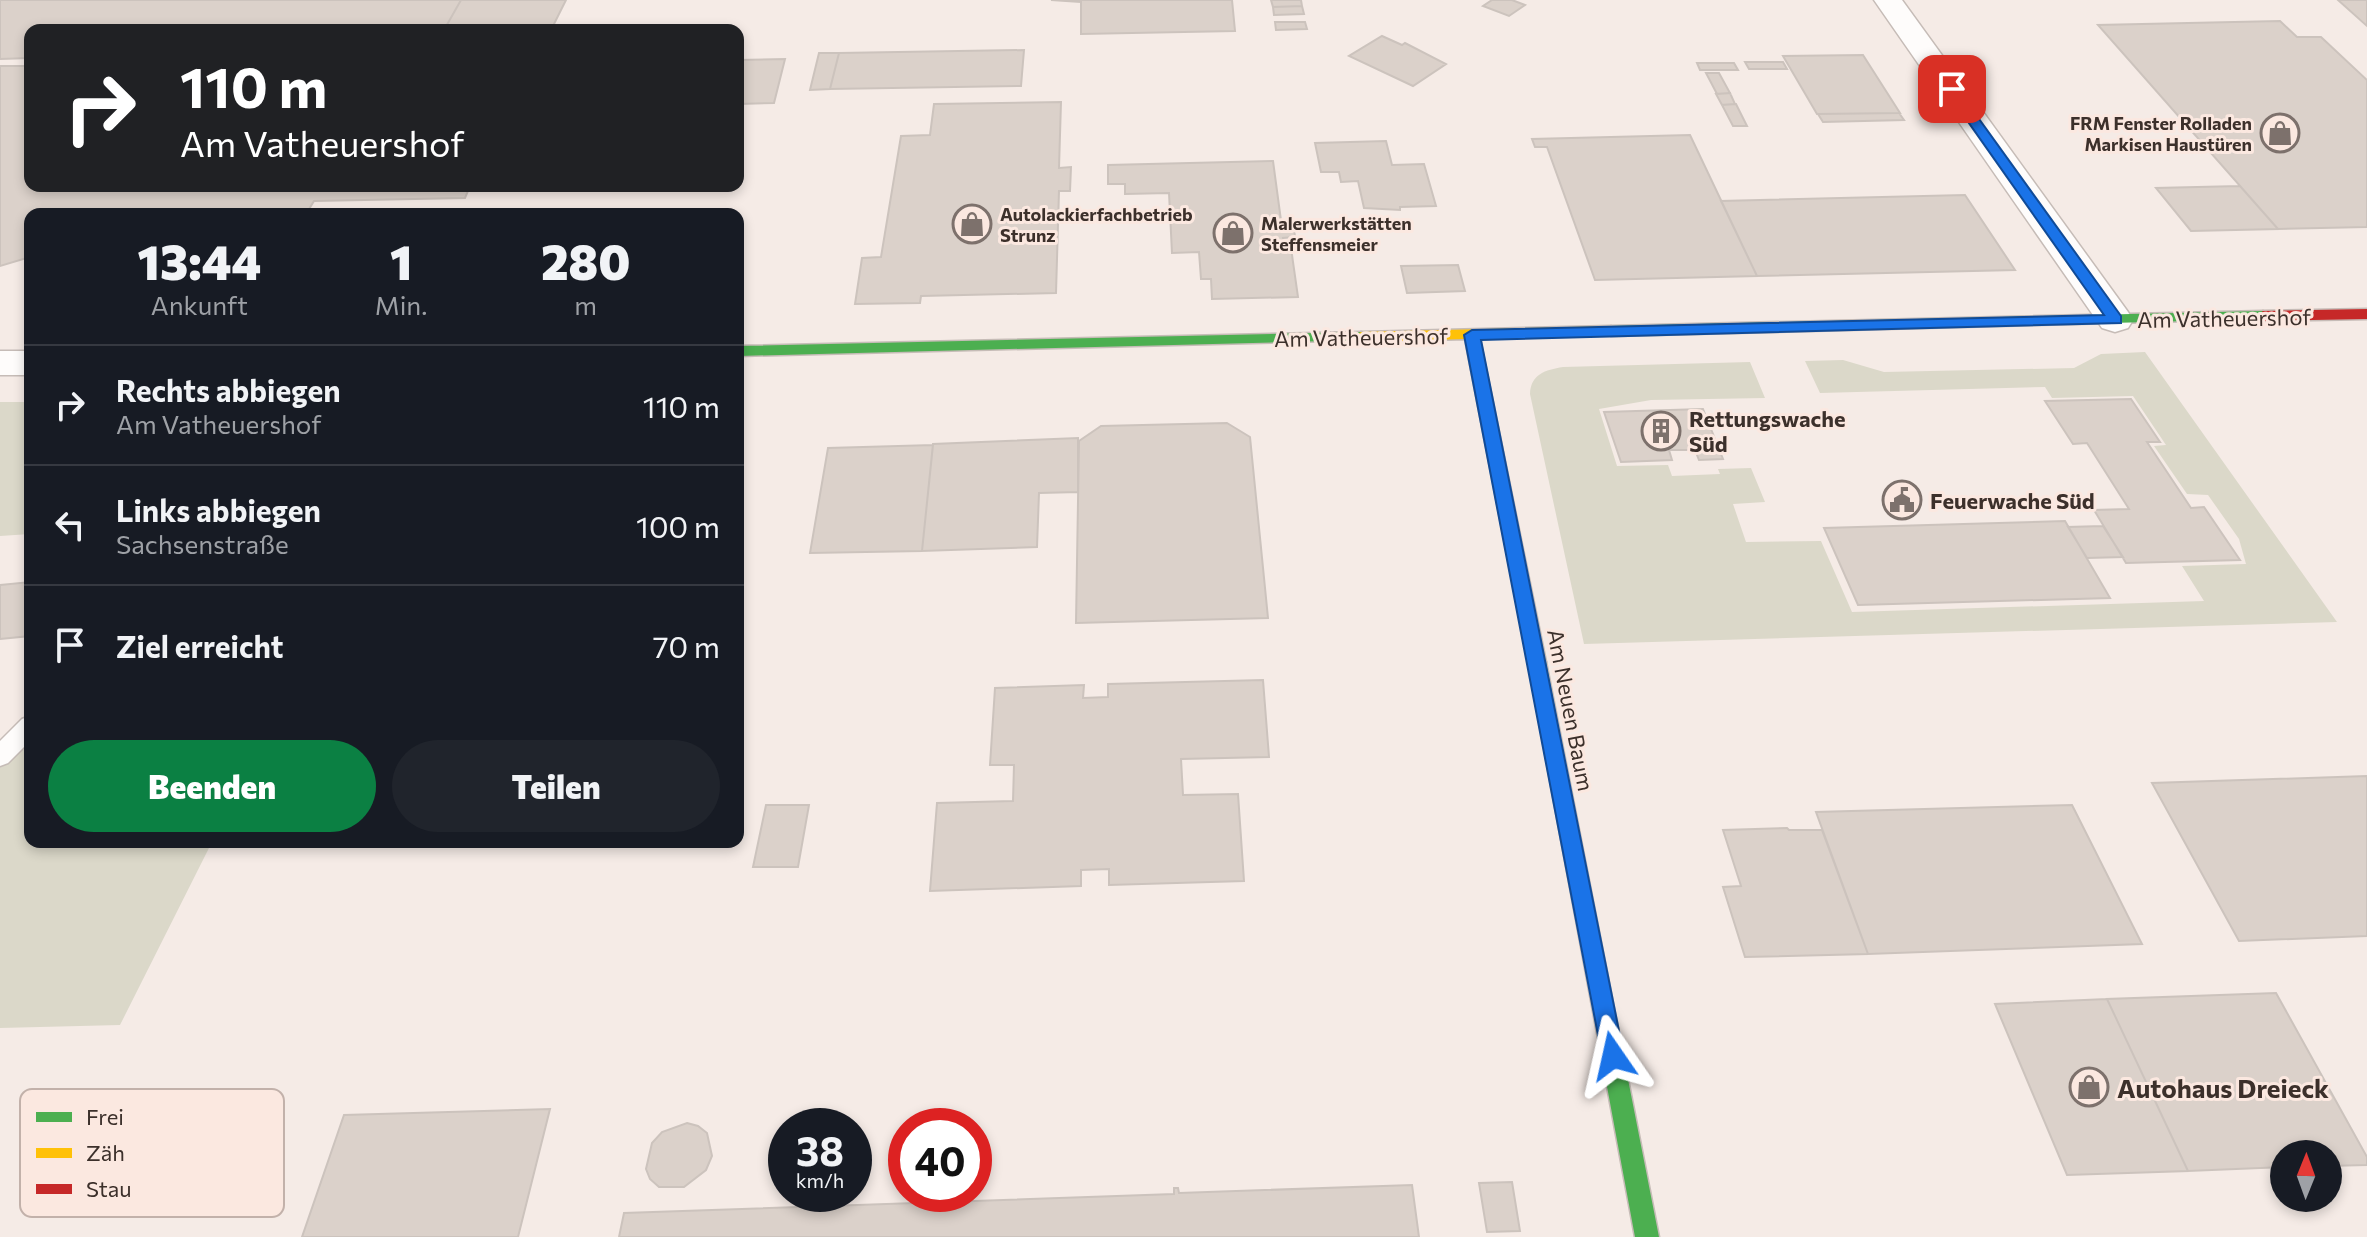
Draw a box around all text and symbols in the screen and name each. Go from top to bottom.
text: 110 m [180,51,327,120]
pin [1918,55,1986,123]
icon: right [48,56,152,160]
icon: arrive [1930,67,1974,111]
place label: FRM Fenster Rolladen Markisen Haustüren [2070,112,2252,155]
shop icon: FRM Fenster Rolladen Markisen Haustüren [2259,112,2301,154]
text: Am Vatheuershof [180,120,465,164]
shop icon: Autolackierfachbetrieb Strunz [951,203,993,245]
place label: Autolackierfachbetrieb Strunz [1000,203,1193,246]
shop icon: Malerwerkstätten Steffensmeier [1212,212,1254,254]
place label: Malerwerkstätten Steffensmeier [1261,212,1412,255]
text: 13:44 [138,231,261,290]
text: 1 [390,231,412,290]
text: 280 [541,231,630,290]
text: Ankunft [151,289,248,320]
text: Min. [375,289,427,320]
text: m [574,289,597,320]
street label: Am Vatheuershof [2137,303,2311,333]
street label: Am Vatheuershof [1274,322,1448,352]
text: Rechts abbiegen [116,371,341,408]
icon: right [48,383,92,427]
text: 110 m [643,387,720,424]
place label: Rettungswache Süd [1689,405,1846,457]
text: Am Vatheuershof [116,408,321,439]
building icon: Rettungswache Süd [1640,410,1682,452]
public building icon: Feuerwache Süd [1881,479,1923,521]
place label: Feuerwache Süd [1930,487,2095,514]
text: Links abbiegen [116,491,321,528]
icon: left [48,503,92,547]
text: 100 m [636,507,720,544]
text: Sachsenstraße [116,528,289,559]
icon: arrive [48,623,92,667]
text: Ziel erreicht [116,627,284,664]
text: 70 m [653,627,720,664]
street label: Am Neuen Baum [1542,627,1600,793]
button: Beenden [48,740,376,832]
button: Teilen [392,740,720,832]
position arrow [1571,1014,1655,1098]
shop icon: Autohaus Dreieck [2068,1066,2110,1108]
place label: Autohaus Dreieck [2117,1072,2329,1103]
legend [20,1089,284,1217]
text: Frei [86,1103,124,1130]
speed limit sign: 40 [888,1108,992,1212]
text: 38 [796,1125,844,1174]
text: Zäh [86,1139,125,1166]
north arrow [2270,1140,2342,1212]
map controls [2270,1140,2342,1212]
text: km/h [796,1168,844,1192]
text: Stau [86,1175,132,1202]

